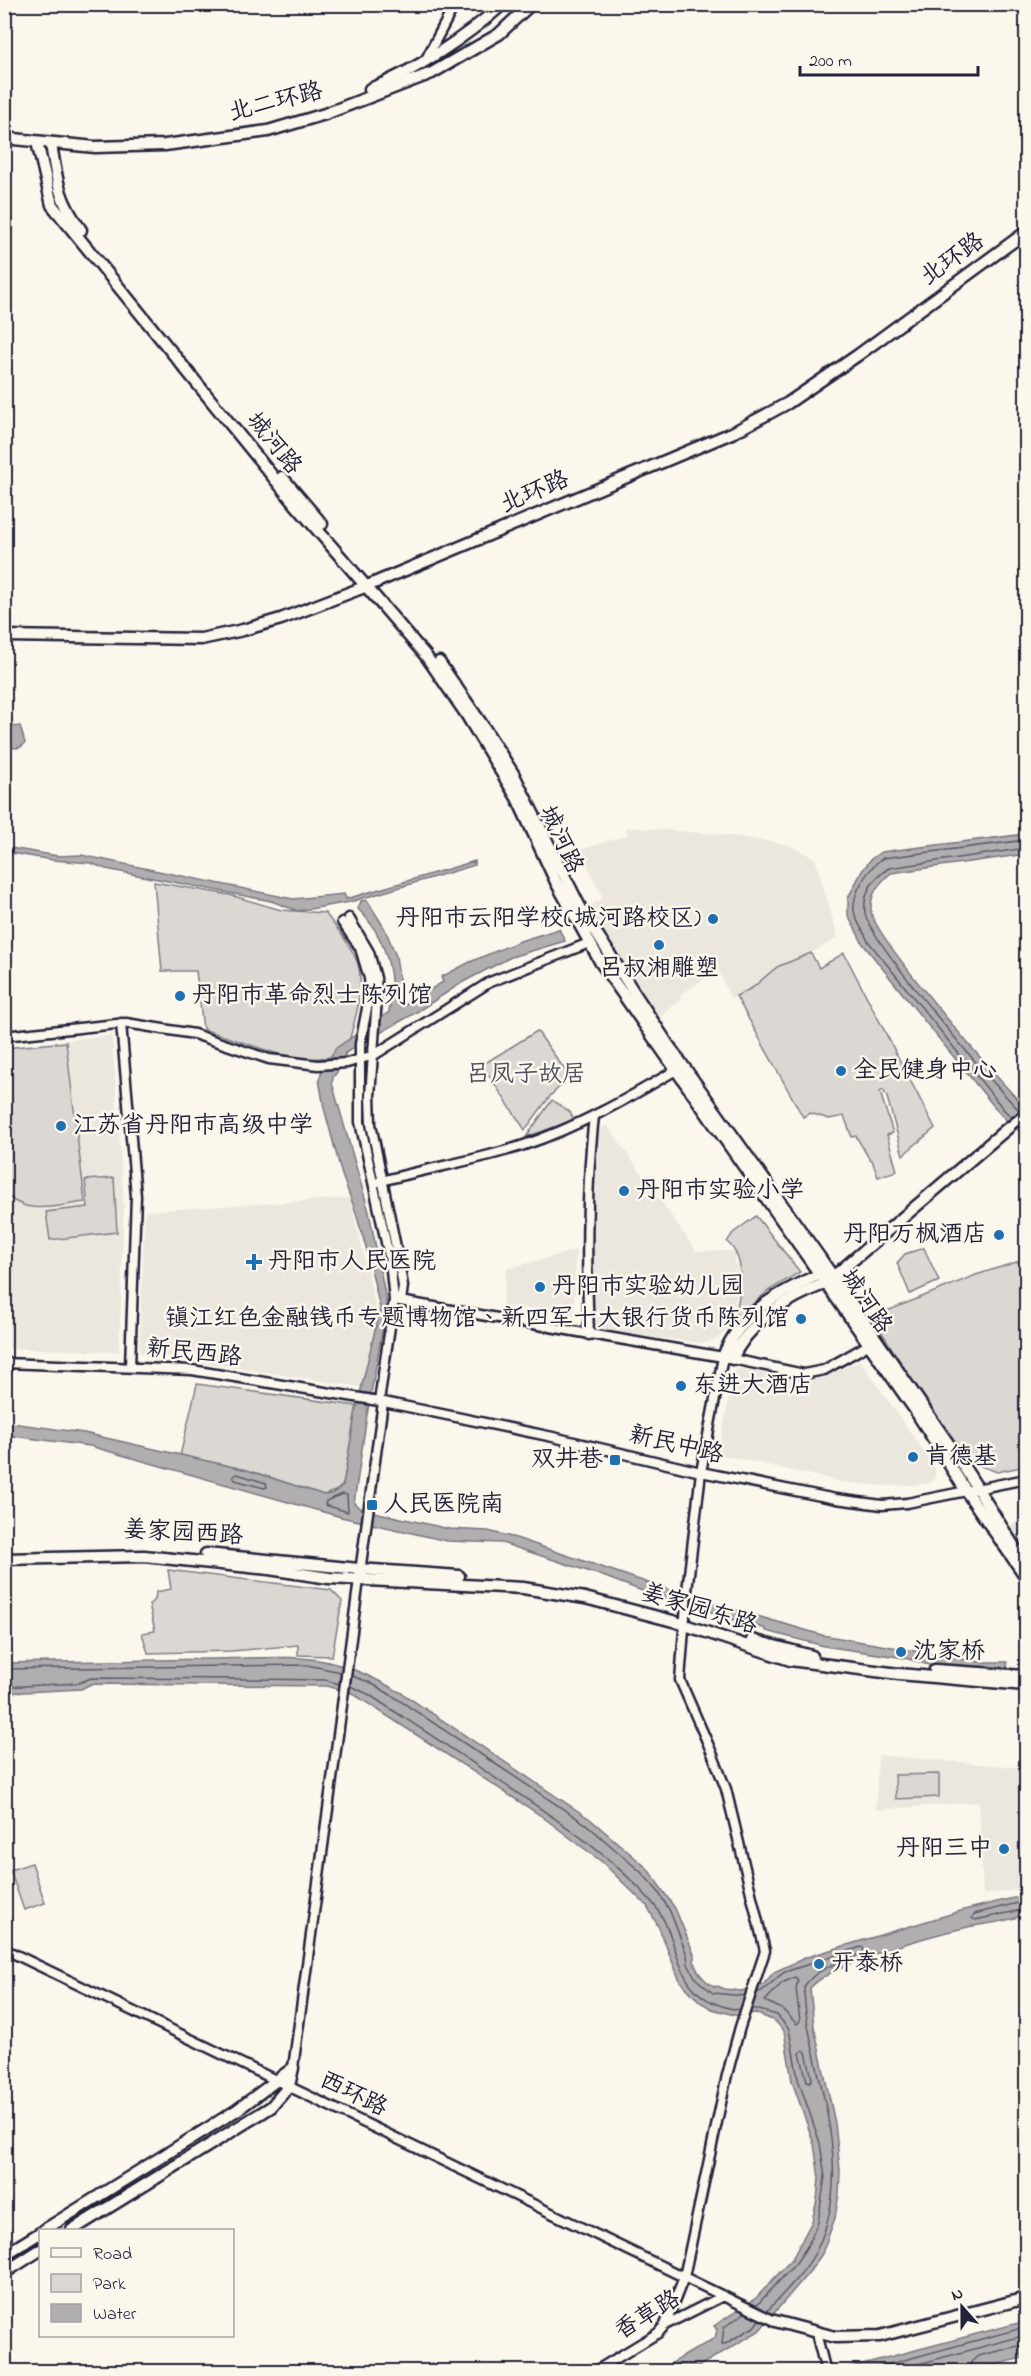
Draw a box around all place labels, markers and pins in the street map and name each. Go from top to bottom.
place label: 丹阳市云阳学校(城河路校区) [396,902,701,937]
marker: 丹阳市云阳学校(城河路校区) [706,912,720,926]
marker: 吕叔湘雕塑 [652,938,666,952]
place label: 吕叔湘雕塑 [599,952,719,987]
place label: 丹阳市革命烈士陈列馆 [192,979,432,1014]
marker: 丹阳市革命烈士陈列馆 [173,989,187,1003]
place label: 全民健身中心 [853,1054,997,1089]
marker: 全民健身中心 [834,1064,848,1078]
place label: 江苏省丹阳市高级中学 [73,1109,313,1144]
marker: 江苏省丹阳市高级中学 [54,1119,68,1133]
place label: 丹阳市实验小学 [636,1174,804,1209]
marker: 丹阳市实验小学 [617,1184,631,1198]
place label: 丹阳万枫酒店 [843,1218,987,1253]
marker: 丹阳万枫酒店 [992,1228,1006,1242]
place label: 丹阳市人民医院 [268,1245,436,1280]
marker: 丹阳市人民医院 [245,1253,263,1271]
place label: 丹阳市实验幼儿园 [552,1270,744,1305]
marker: 丹阳市实验幼儿园 [533,1280,547,1294]
place label: 镇江红色金融钱币专题博物馆、新四军十大银行货币陈列馆 [165,1302,789,1337]
marker: 镇江红色金融钱币专题博物馆、新四军十大银行货币陈列馆 [794,1312,808,1326]
place label: 东进大酒店 [693,1369,813,1404]
marker: 东进大酒店 [674,1379,688,1393]
place label: 肯德基 [925,1440,997,1475]
place label: 双井巷 [531,1443,603,1478]
marker: 肯德基 [906,1450,920,1464]
marker: 双井巷 [608,1453,622,1467]
place label: 人民医院南 [384,1488,504,1523]
marker: 人民医院南 [365,1498,379,1512]
place label: 沈家桥 [913,1635,985,1670]
marker: 沈家桥 [894,1645,908,1659]
place label: 丹阳三中 [896,1832,992,1867]
marker: 丹阳三中 [997,1842,1011,1856]
place label: 开泰桥 [831,1947,903,1982]
marker: 开泰桥 [812,1957,826,1971]

